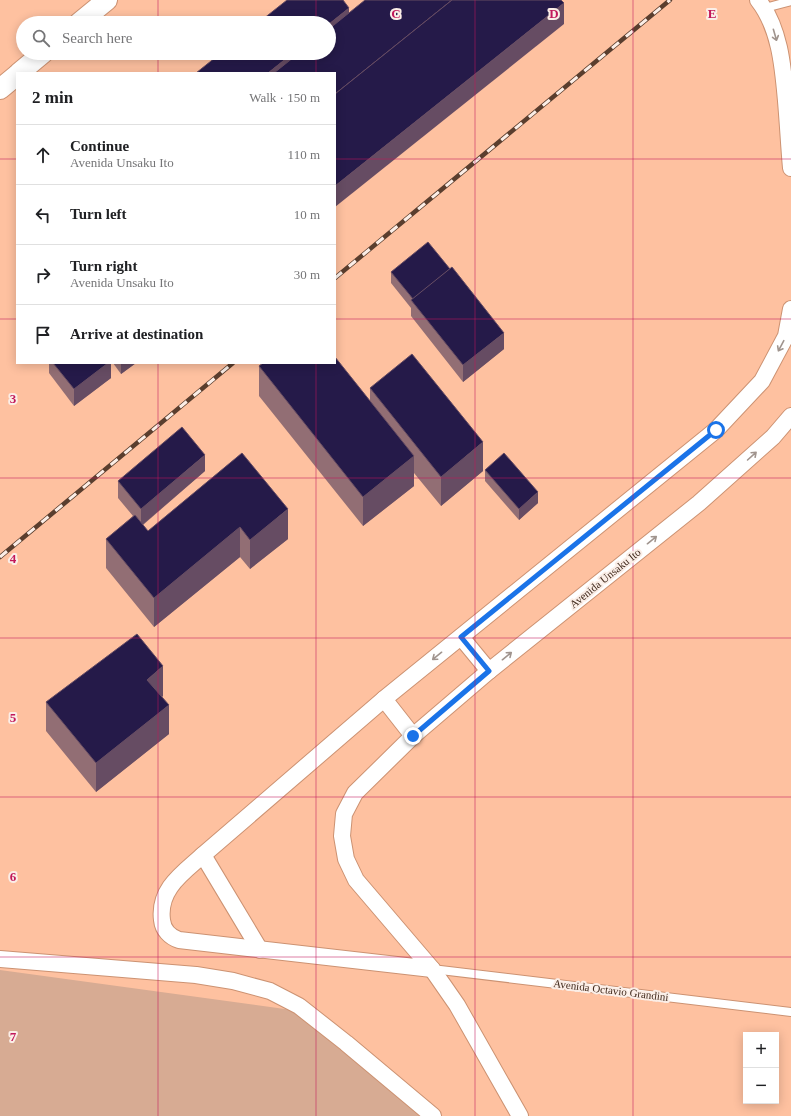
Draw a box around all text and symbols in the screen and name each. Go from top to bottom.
text: C [391,6,401,21]
text: D [549,6,559,21]
text: E [708,6,716,21]
search box [16,16,336,60]
icon: search [30,27,52,49]
one-way arrow [772,28,779,41]
text: Search here [62,30,132,46]
text: 2 min [32,88,73,107]
text: Walk · 150 m [249,90,320,105]
text: Continue [70,138,129,154]
icon: ahead [32,144,54,166]
text: 110 m [288,147,320,162]
text: Avenida Unsaku Ito [70,155,174,170]
icon: left [32,204,54,226]
text: Turn left [70,206,127,222]
text: 10 m [294,207,320,222]
text: Turn right [70,258,137,274]
icon: right [32,264,54,286]
text: 30 m [294,267,320,282]
text: Avenida Unsaku Ito [70,275,174,290]
icon: arrive [32,324,54,346]
text: Arrive at destination [70,326,203,342]
one-way arrow [777,340,784,352]
text: 3 [10,391,17,406]
route start [707,421,725,439]
one-way arrow [747,452,757,461]
one-way arrow [647,536,658,544]
street label: Avenida Unsaku Ito [567,545,643,610]
text: 4 [10,551,17,566]
one-way arrow [432,652,442,661]
one-way arrow [502,652,513,660]
text: 5 [10,710,17,725]
route end [404,727,422,745]
text: 6 [10,869,17,884]
street label: Avenida Octavio Grandini [553,977,669,1003]
text: 7 [10,1029,17,1044]
map controls [743,1032,779,1104]
button: + [743,1032,779,1068]
button: − [743,1068,779,1104]

